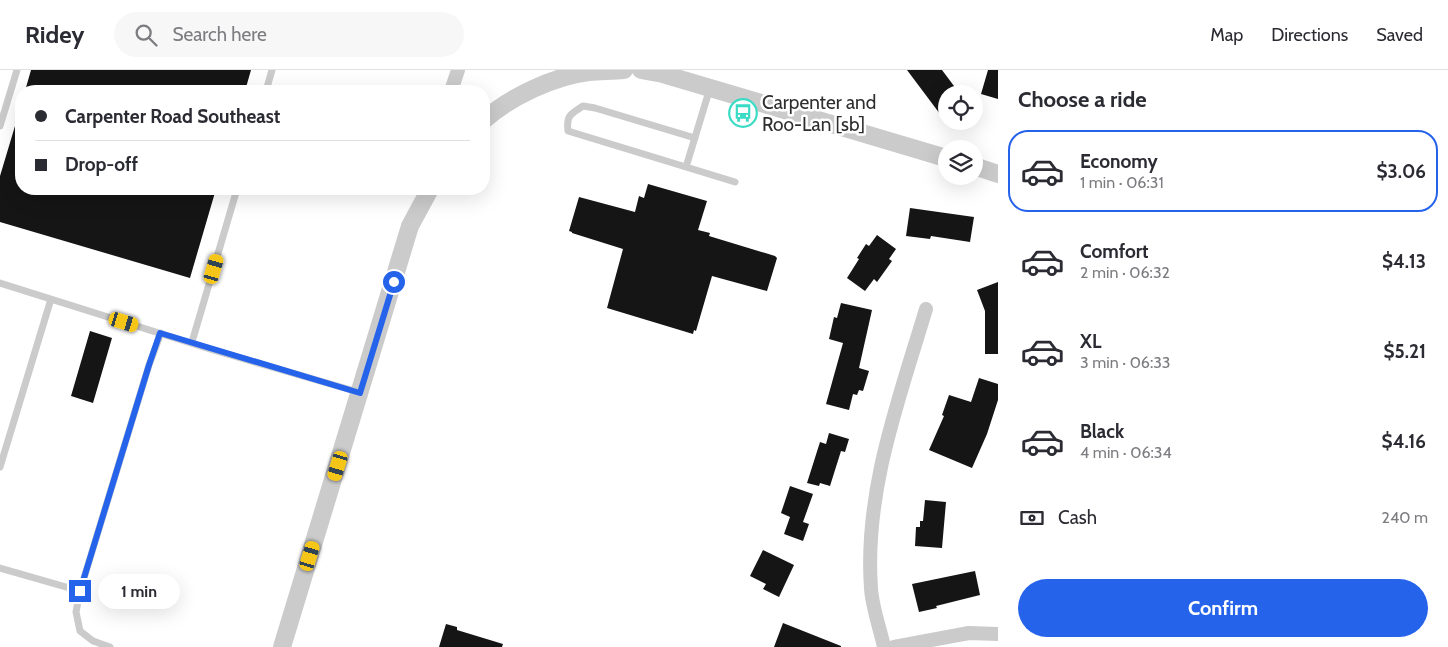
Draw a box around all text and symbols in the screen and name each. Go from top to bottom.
search box [114,12,464,57]
text: Ridey [25,20,84,49]
icon: search [132,21,160,49]
text: Search here [172,23,267,46]
text: Map [1210,24,1243,46]
text: Directions [1271,24,1348,46]
text: Saved [1376,24,1423,46]
map controls [938,85,983,185]
button: locate [938,85,983,130]
text: Choose a ride [1018,86,1147,113]
place label: Carpenter and Roo-Lan [sb] [762,91,876,136]
bus stop icon: Carpenter and Roo-Lan [sb] [728,98,758,128]
text: Carpenter Road Southeast [65,105,280,128]
button: layers [938,140,983,185]
icon: car [1020,149,1065,194]
text: Economy [1080,150,1158,173]
text: Drop-off [65,153,138,176]
text: $3.06 [1377,160,1426,183]
text: 1 min · 06:31 [1080,173,1164,192]
icon: car [1020,239,1065,284]
text: Comfort [1080,240,1149,263]
text: $4.13 [1382,250,1426,273]
car [202,253,225,285]
text: 2 min · 06:32 [1080,263,1170,282]
route start [383,271,405,293]
car [107,310,140,334]
icon: car [1020,329,1065,374]
text: XL [1080,330,1101,353]
text: $5.21 [1383,340,1426,363]
text: 3 min · 06:33 [1080,353,1171,372]
icon: car [1020,419,1065,464]
text: Black [1080,420,1124,443]
text: $4.16 [1382,430,1426,453]
text: 4 min · 06:34 [1080,443,1172,462]
car [326,449,349,483]
icon: cash [1018,504,1046,532]
text: Cash [1058,506,1097,529]
text: 240 m [1382,508,1428,527]
car [298,539,321,573]
callout: 1 min [98,574,180,608]
button: Confirm [1018,579,1428,637]
route end [69,580,91,602]
text: 1 min [121,582,157,601]

